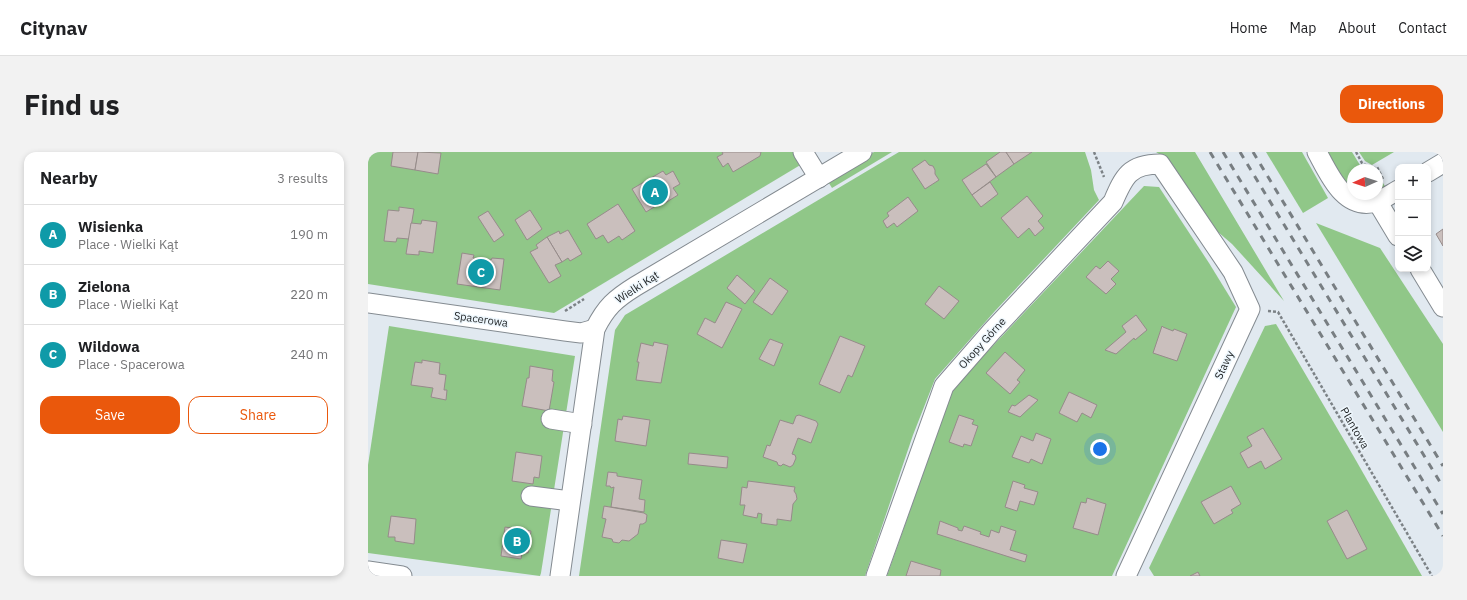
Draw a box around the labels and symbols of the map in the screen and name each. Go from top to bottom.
north arrow [1347,164,1383,200]
pin: A [642,177,668,207]
pin: C [468,257,494,287]
street label: Wielki Kąt [613,268,662,306]
street label: Spacerowa [453,308,509,330]
street label: Okopy Górne [955,314,1009,372]
street label: Stawy [1211,348,1237,382]
street label: Plantowa [1337,405,1373,451]
your location [1090,439,1110,459]
pin: B [504,526,530,556]

